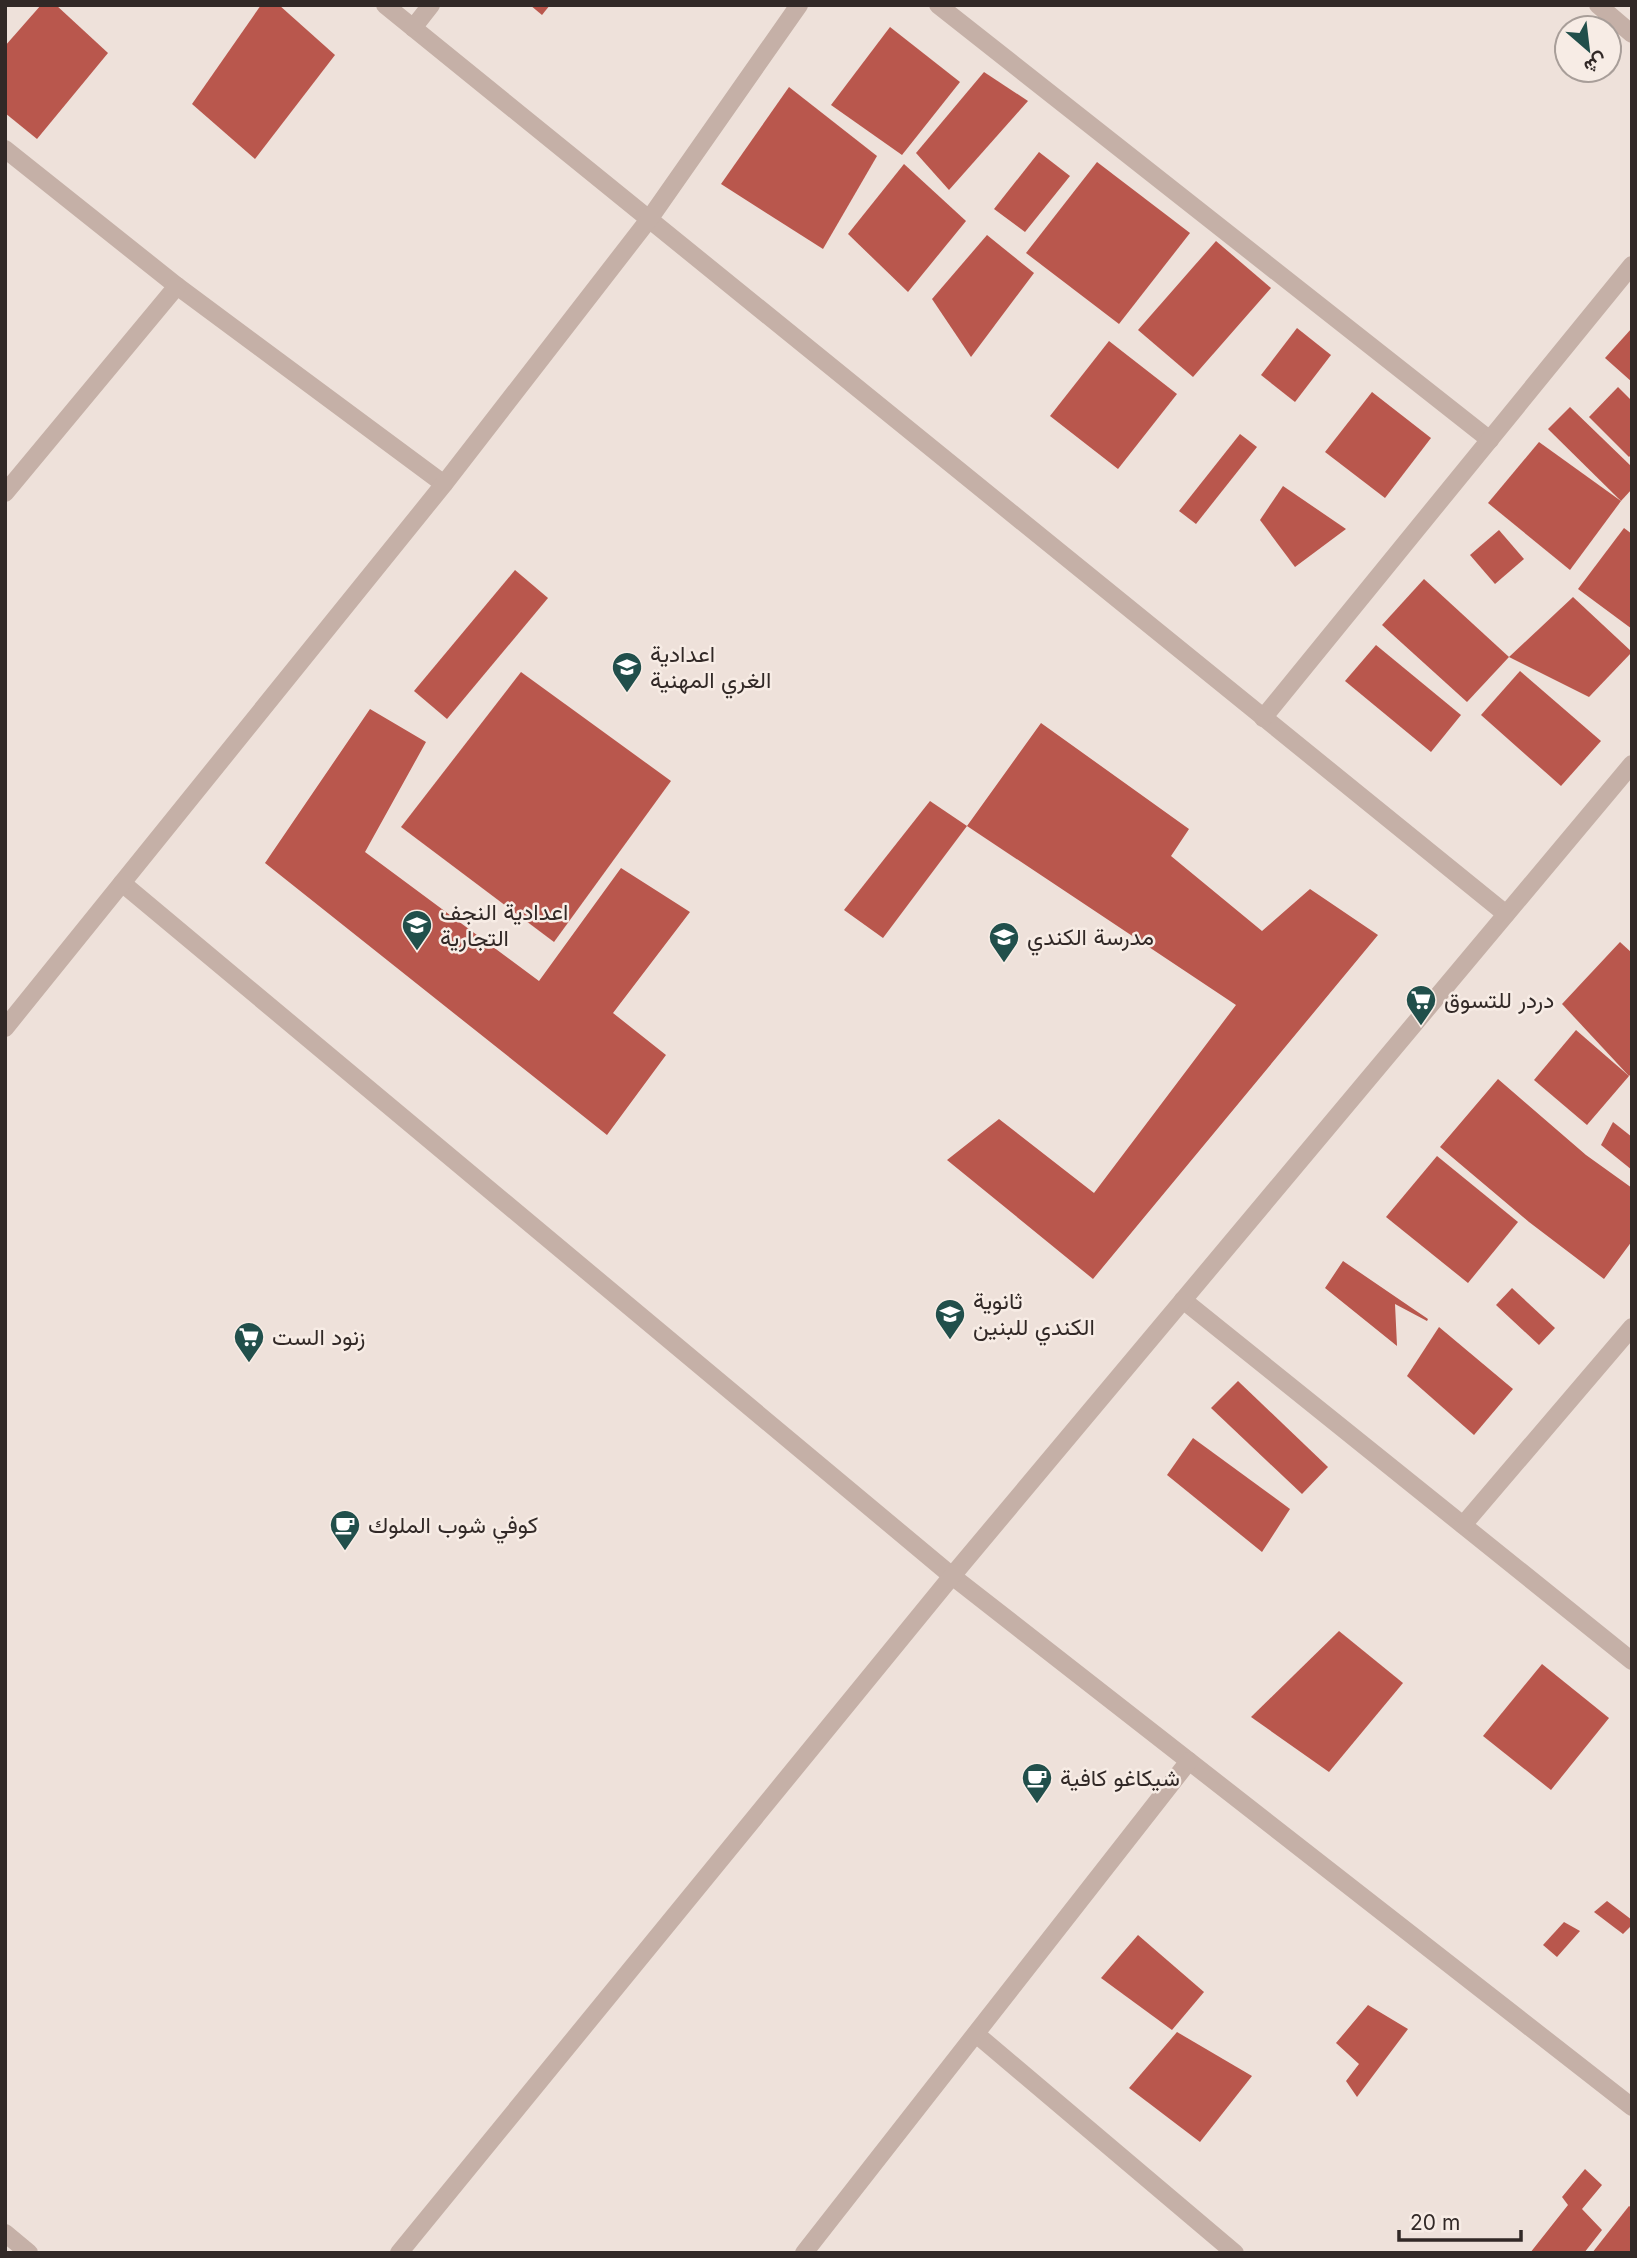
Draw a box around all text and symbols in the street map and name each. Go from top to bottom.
north arrow [1553,14,1623,84]
text: ش [1580,48,1611,79]
place label: اعدادية الغري المهنية [650,640,771,699]
school or university icon: اعدادية الغري المهنية [610,650,644,694]
place label: اعدادية النجف التجارية [440,898,568,953]
school or university icon: اعدادية النجف التجارية [400,908,434,952]
school or university icon: مدرسة الكندي [987,920,1021,964]
place label: مدرسة الكندي [1027,923,1154,956]
supermarket icon: دردر للتسوق [1404,983,1438,1027]
place label: دردر للتسوق [1444,986,1554,1015]
place label: ثانوية الكندي للبنين [973,1287,1095,1346]
school or university icon: ثانوية الكندي للبنين [933,1297,967,1341]
supermarket icon: زنود الست [232,1320,266,1364]
place label: زنود الست [272,1323,365,1352]
cafe icon: كوفي شوب الملوك [328,1508,362,1552]
place label: كوفي شوب الملوك [368,1511,538,1544]
cafe icon: شيكاغو كافية [1020,1761,1054,1805]
place label: شيكاغو كافية [1060,1764,1180,1793]
scale bar [1399,2198,1522,2242]
text: 20 m [1410,2210,1460,2235]

